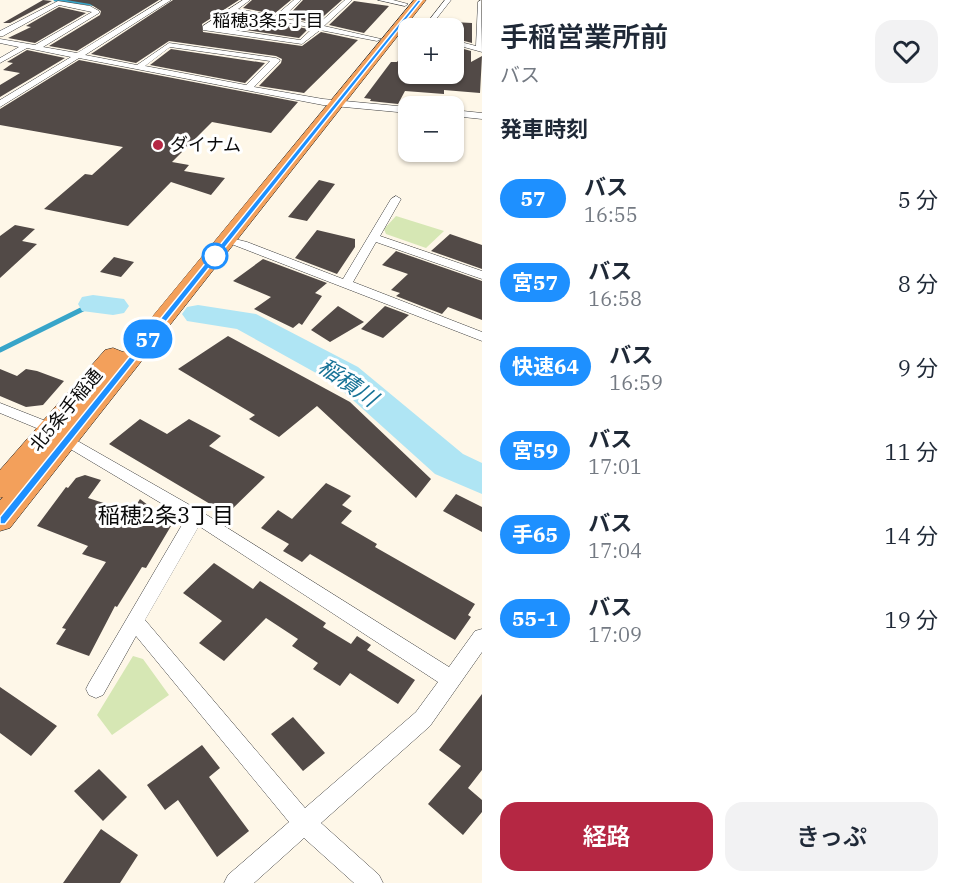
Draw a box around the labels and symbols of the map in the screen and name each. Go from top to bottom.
district label: 稲穂3条5丁目 [212,9,324,32]
place label: ダイナム [170,133,241,156]
marker: ダイナム [151,138,165,152]
unlabelled marker [202,243,228,269]
line badge: 57 [121,320,175,358]
water label: 稲積川 [313,351,385,414]
street label: 北5条手稲通 [24,364,107,456]
district label: 稲穂2条3丁目 [98,500,234,529]

